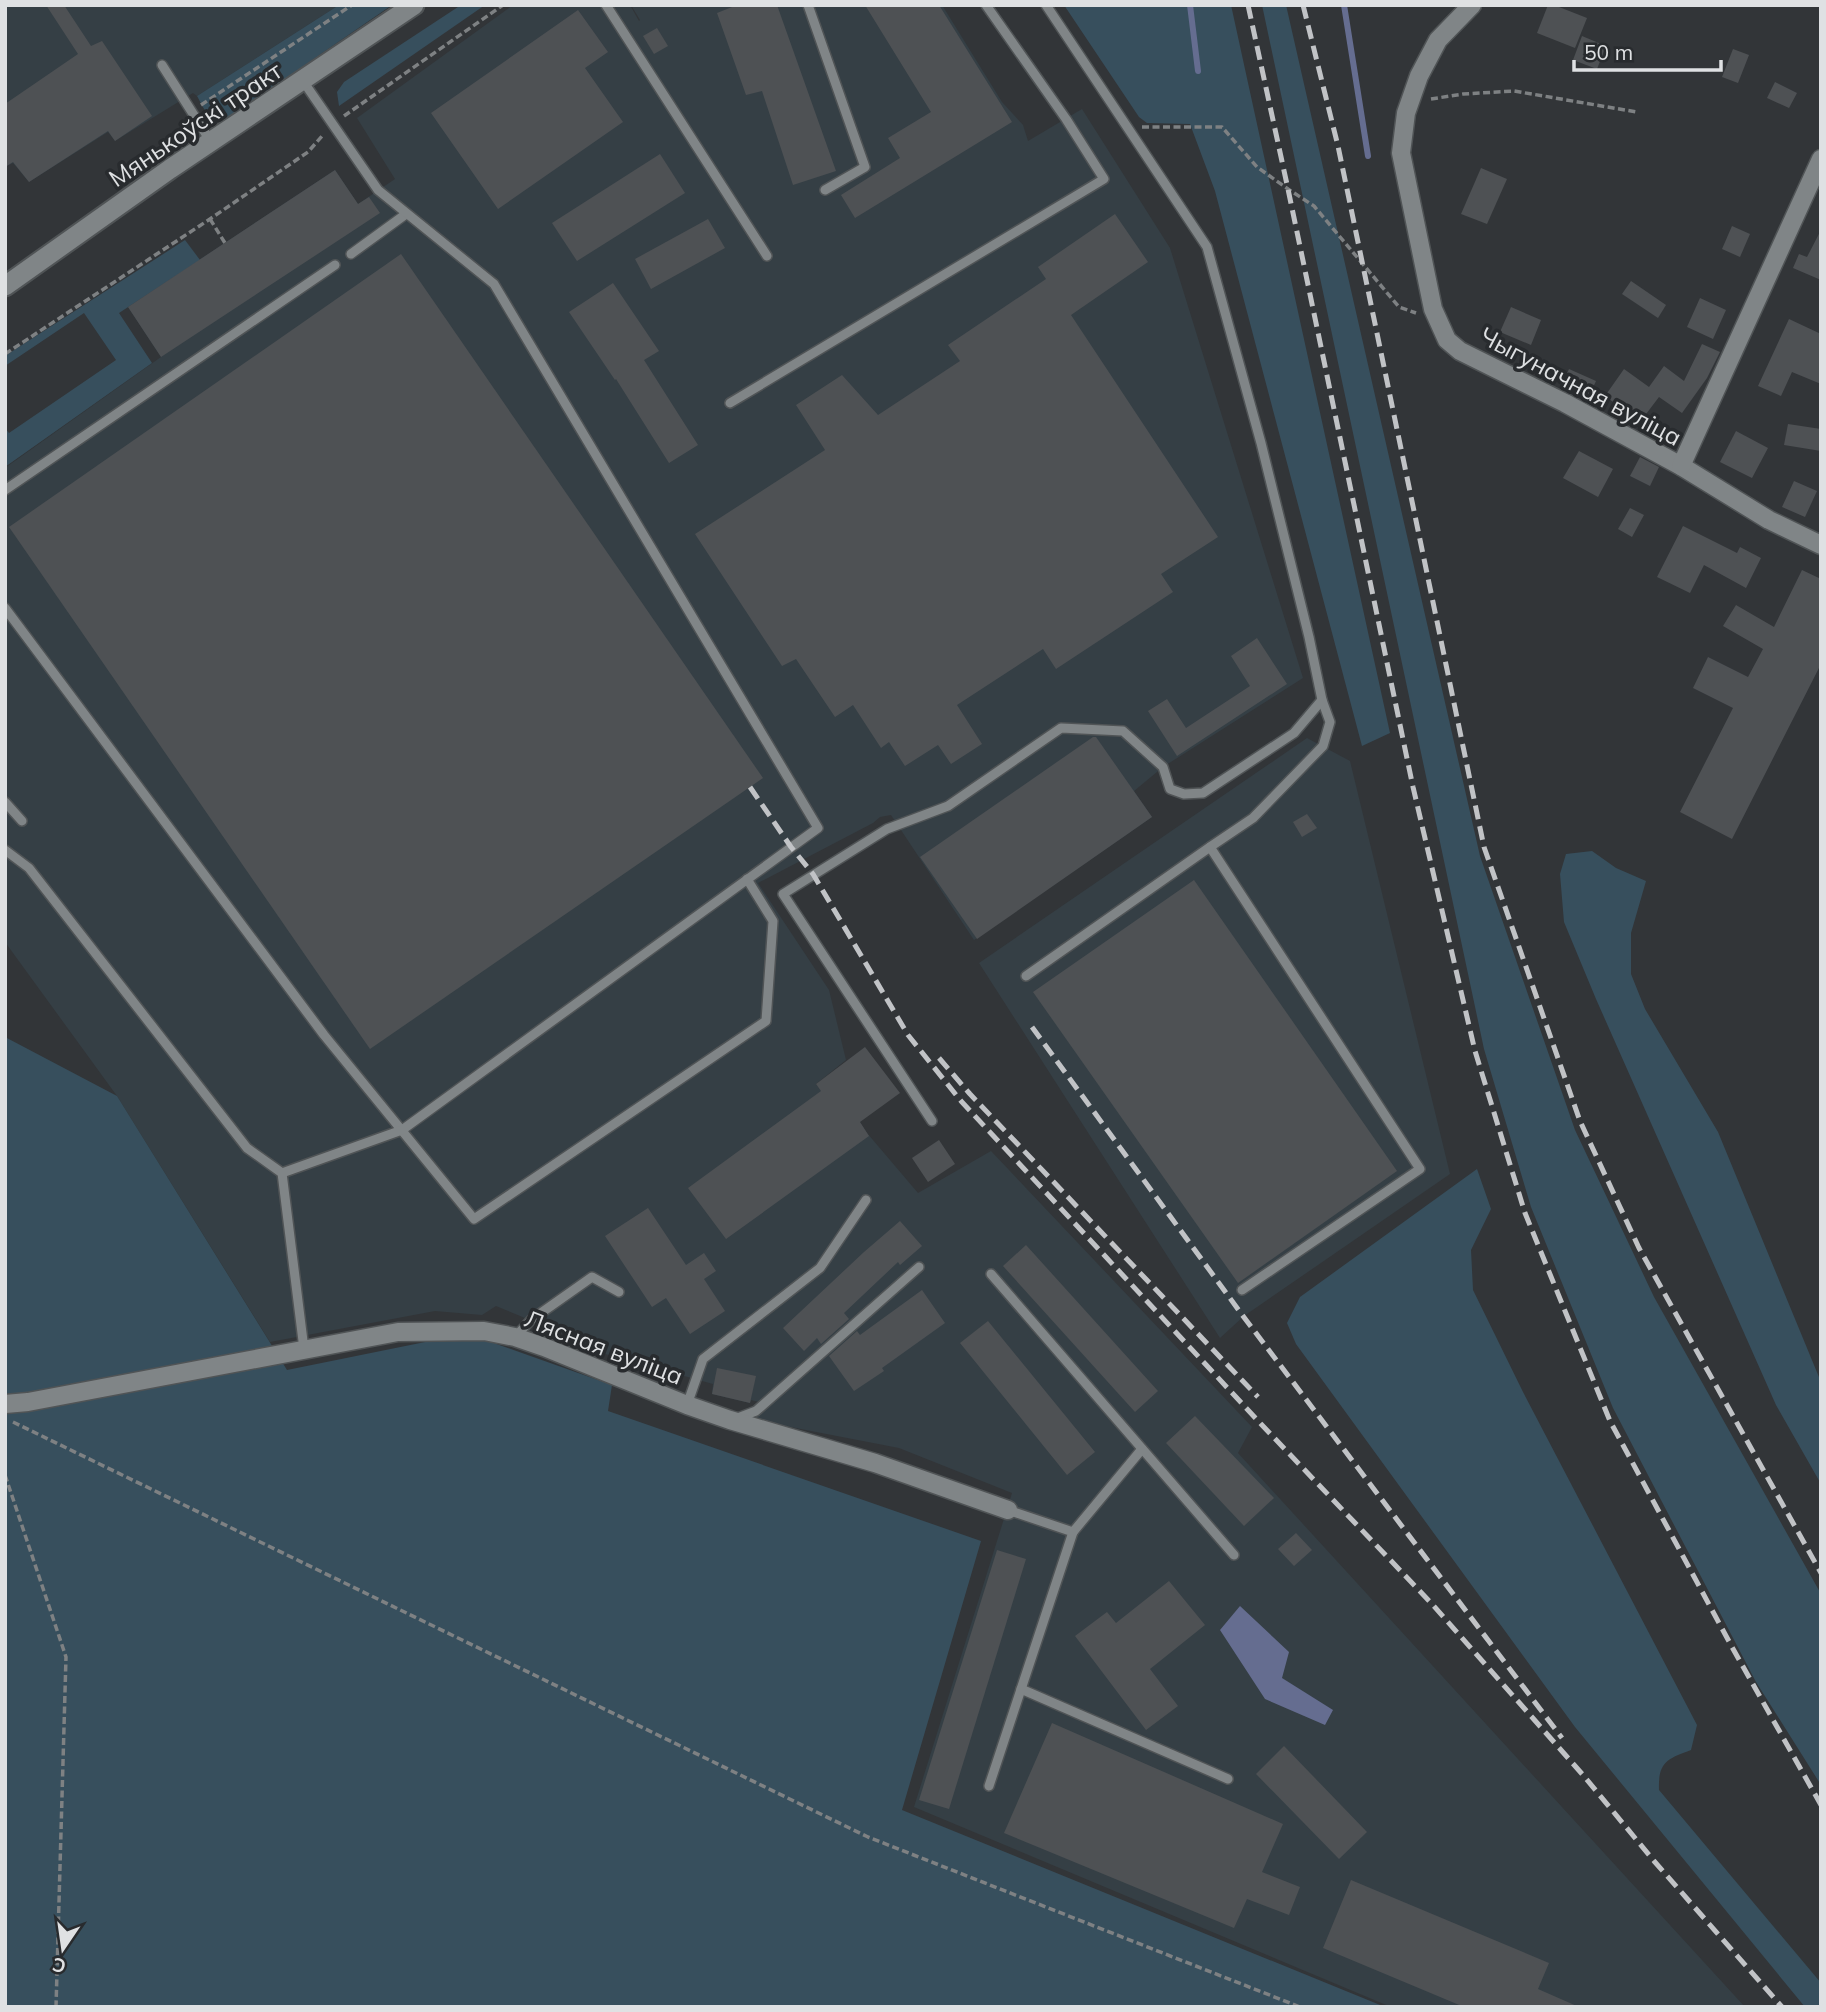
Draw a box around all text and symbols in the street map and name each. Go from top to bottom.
scale bar [1574,28,1721,72]
text: 50 m [1584,39,1633,65]
street label: Мянькоўскі тракт [103,55,287,193]
street label: Чыгуначная вуліца [1475,320,1687,452]
street label: Лясная вуліца [521,1303,687,1391]
north arrow [28,1914,98,1984]
text: С [50,1952,68,1979]

